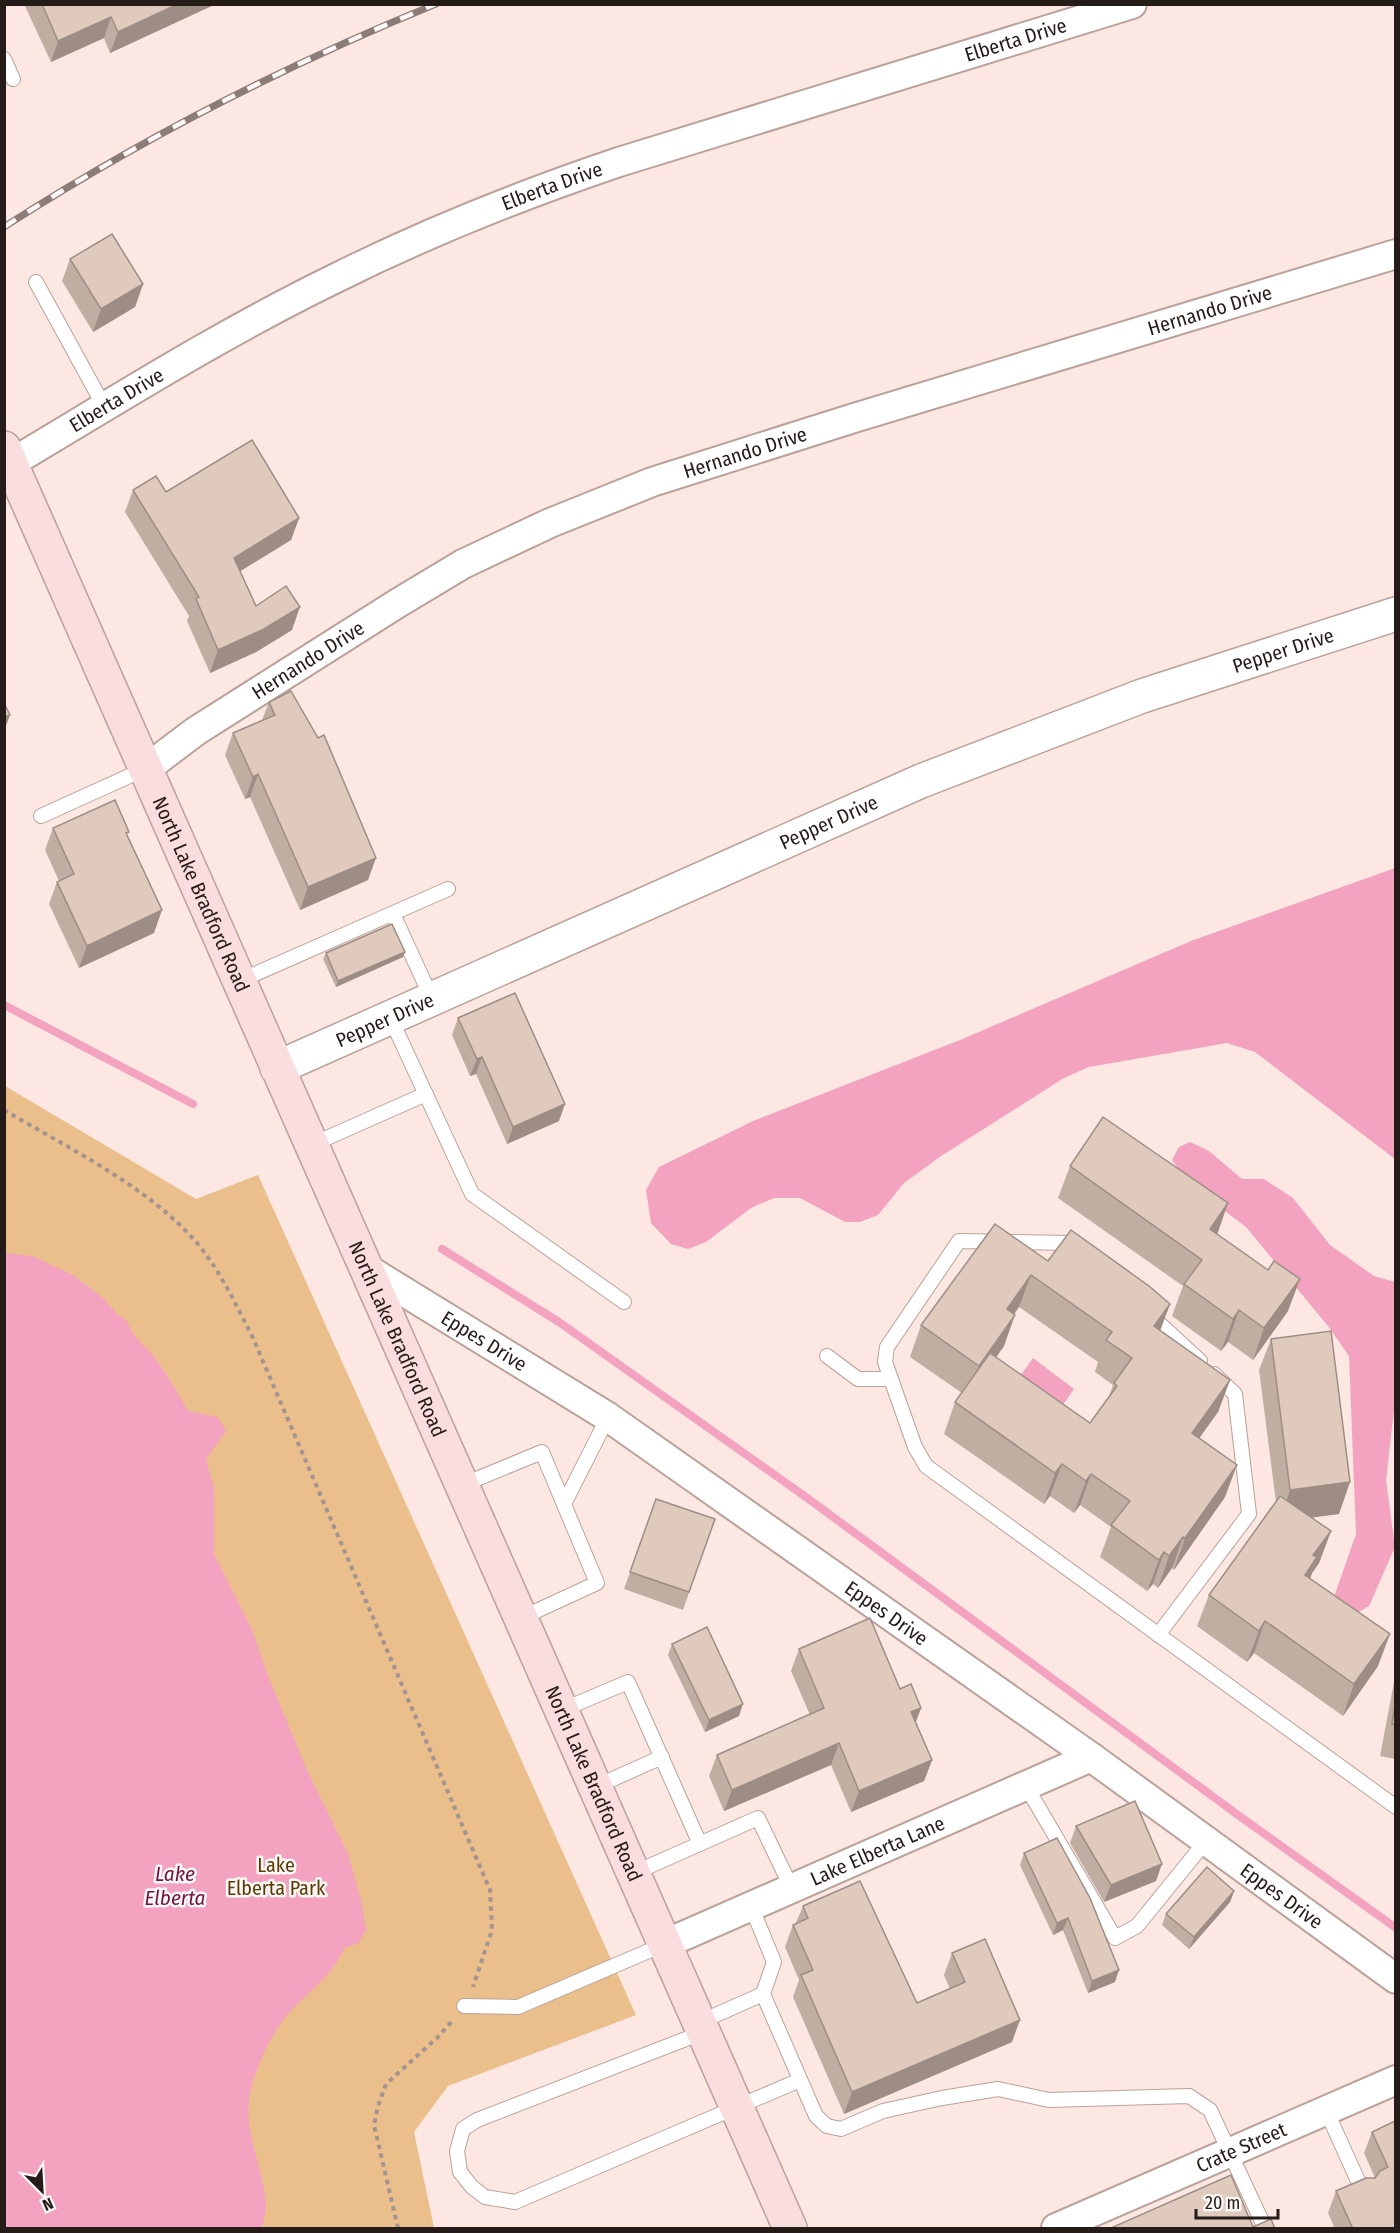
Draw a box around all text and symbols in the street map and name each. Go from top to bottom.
street label: Elberta Drive [962,13,1069,67]
street label: Elberta Drive [498,157,605,215]
street label: Hernando Drive [1145,280,1275,340]
street label: Elberta Drive [65,363,168,437]
street label: Hernando Drive [680,422,810,483]
street label: Hernando Drive [247,616,369,704]
street label: Pepper Drive [1229,623,1337,678]
street label: Pepper Drive [776,790,882,854]
street label: North Lake Bradford Road [147,793,255,996]
street label: Pepper Drive [332,988,438,1052]
street label: North Lake Bradford Road [344,1237,451,1441]
street label: Eppes Drive [437,1305,531,1376]
street label: Eppes Drive [840,1576,933,1650]
street label: North Lake Bradford Road [540,1682,647,1885]
street label: Lake Elberta Lane [807,1811,948,1891]
park label: Lake Elberta Park [227,1853,326,1900]
street label: Eppes Drive [1236,1858,1328,1934]
water label: Lake Elberta [145,1861,205,1911]
street label: Crate Street [1192,2117,1290,2178]
north arrow [12,2161,72,2221]
scale bar [1196,2182,1278,2220]
text: 20 m [1205,2192,1240,2214]
text: N [40,2194,56,2215]

